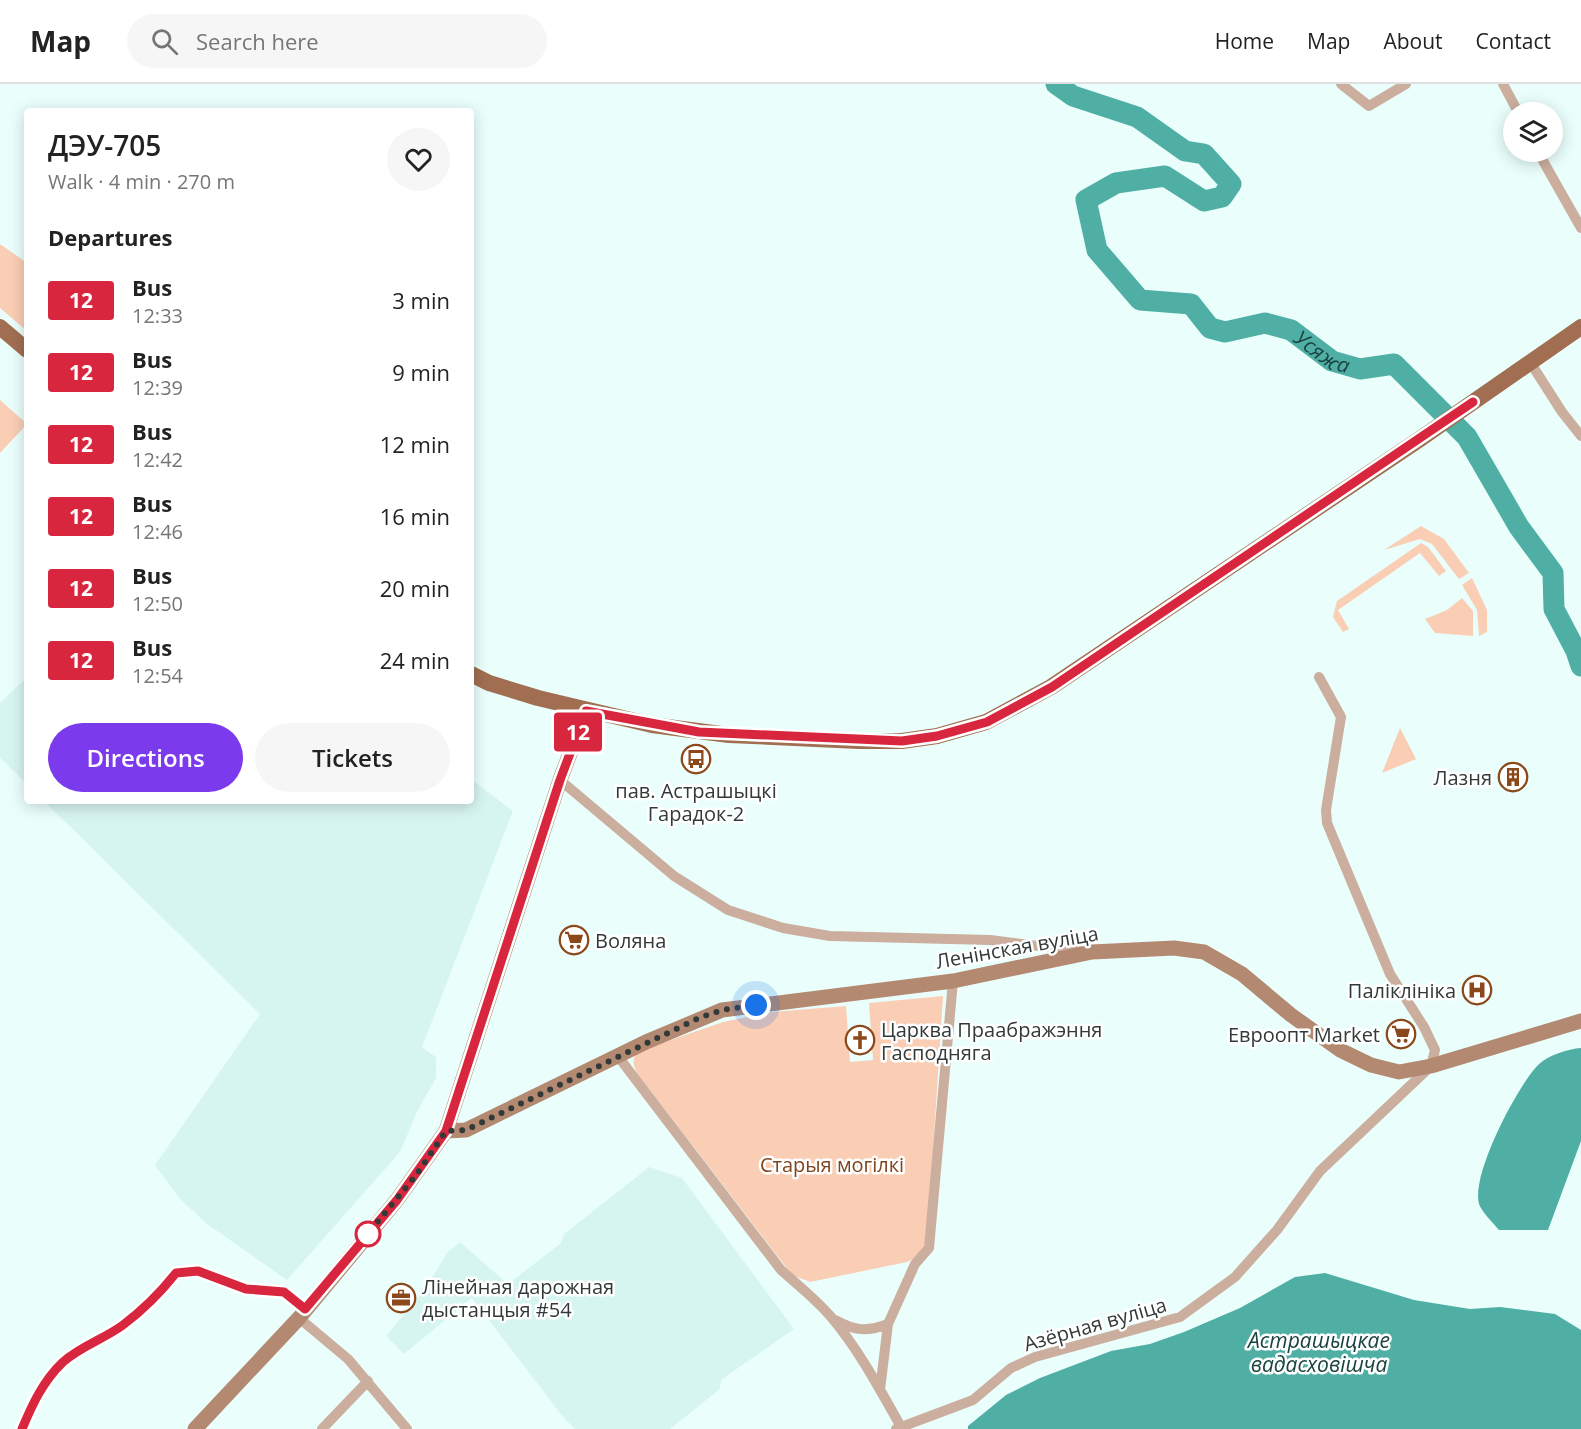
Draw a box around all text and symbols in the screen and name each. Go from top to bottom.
search box [127,14,547,68]
text: Map [30,22,91,60]
icon: search [148,25,181,58]
text: Search here [196,26,319,56]
text: Home [1215,27,1274,55]
text: Map [1307,27,1350,55]
text: About [1383,27,1443,55]
text: Contact [1476,27,1551,55]
map controls [1503,102,1563,162]
button: layers [1503,102,1563,162]
text: ДЭУ-705 [48,126,161,164]
button: heart [387,128,450,191]
text: Walk · 4 min · 270 m [48,168,235,195]
text: Departures [48,222,172,252]
text: Bus [132,272,172,302]
text: 3 min [392,285,450,315]
text: 12 [69,286,93,314]
text: 12:33 [132,302,183,329]
water label: Усяжа [1288,323,1353,379]
text: Bus [132,344,172,374]
text: 9 min [392,357,450,387]
text: 12 [69,358,93,386]
text: 12:39 [132,374,183,401]
text: Bus [132,416,172,446]
text: 12 min [380,429,450,459]
text: 12 [69,430,93,458]
text: 12:42 [132,446,183,473]
text: Bus [132,488,172,518]
text: 16 min [380,501,450,531]
text: 12 [69,502,93,530]
text: 12:46 [132,518,183,545]
text: Bus [132,560,172,590]
text: 20 min [380,573,450,603]
text: 12 [69,574,93,602]
text: 12:50 [132,590,183,617]
text: Bus [132,632,172,662]
text: 24 min [380,645,450,675]
text: 12 [69,646,93,674]
text: 12:54 [132,662,183,689]
line badge: 12 [551,712,605,752]
text: 12 [566,718,590,746]
button: Directions [48,723,243,792]
button: Tickets [255,723,450,792]
bus stop icon: пав. Астрашыцкі Гарадок-2 [680,743,712,775]
building icon: Лазня [1497,761,1529,793]
place label: Лазня [1433,764,1492,791]
place label: пав. Астрашыцкі Гарадок-2 [615,777,777,827]
street label: Ленінская вуліца [934,919,1100,975]
supermarket icon: Воляна [558,924,590,956]
place label: Воляна [595,927,666,954]
hospital icon: Паліклініка [1461,974,1493,1006]
place label: Паліклініка [1348,977,1456,1004]
your location [741,990,771,1020]
place label: Царква Праабражэння Гасподняга [881,1016,1102,1066]
supermarket icon: Евроопт Market [1385,1018,1417,1050]
place label: Евроопт Market [1228,1021,1380,1048]
church icon: Царква Праабражэння Гасподняга [844,1024,876,1056]
park label: Старыя могілкі [760,1151,904,1178]
unlabelled marker [355,1221,381,1247]
place label: Лінейная дарожная дыстанцыя #54 [422,1273,614,1323]
office icon: Лінейная дарожная дыстанцыя #54 [385,1282,417,1314]
street label: Азёрная вуліца [1020,1291,1170,1357]
water label: Астрашыцкае вадасховішча [1246,1326,1390,1378]

